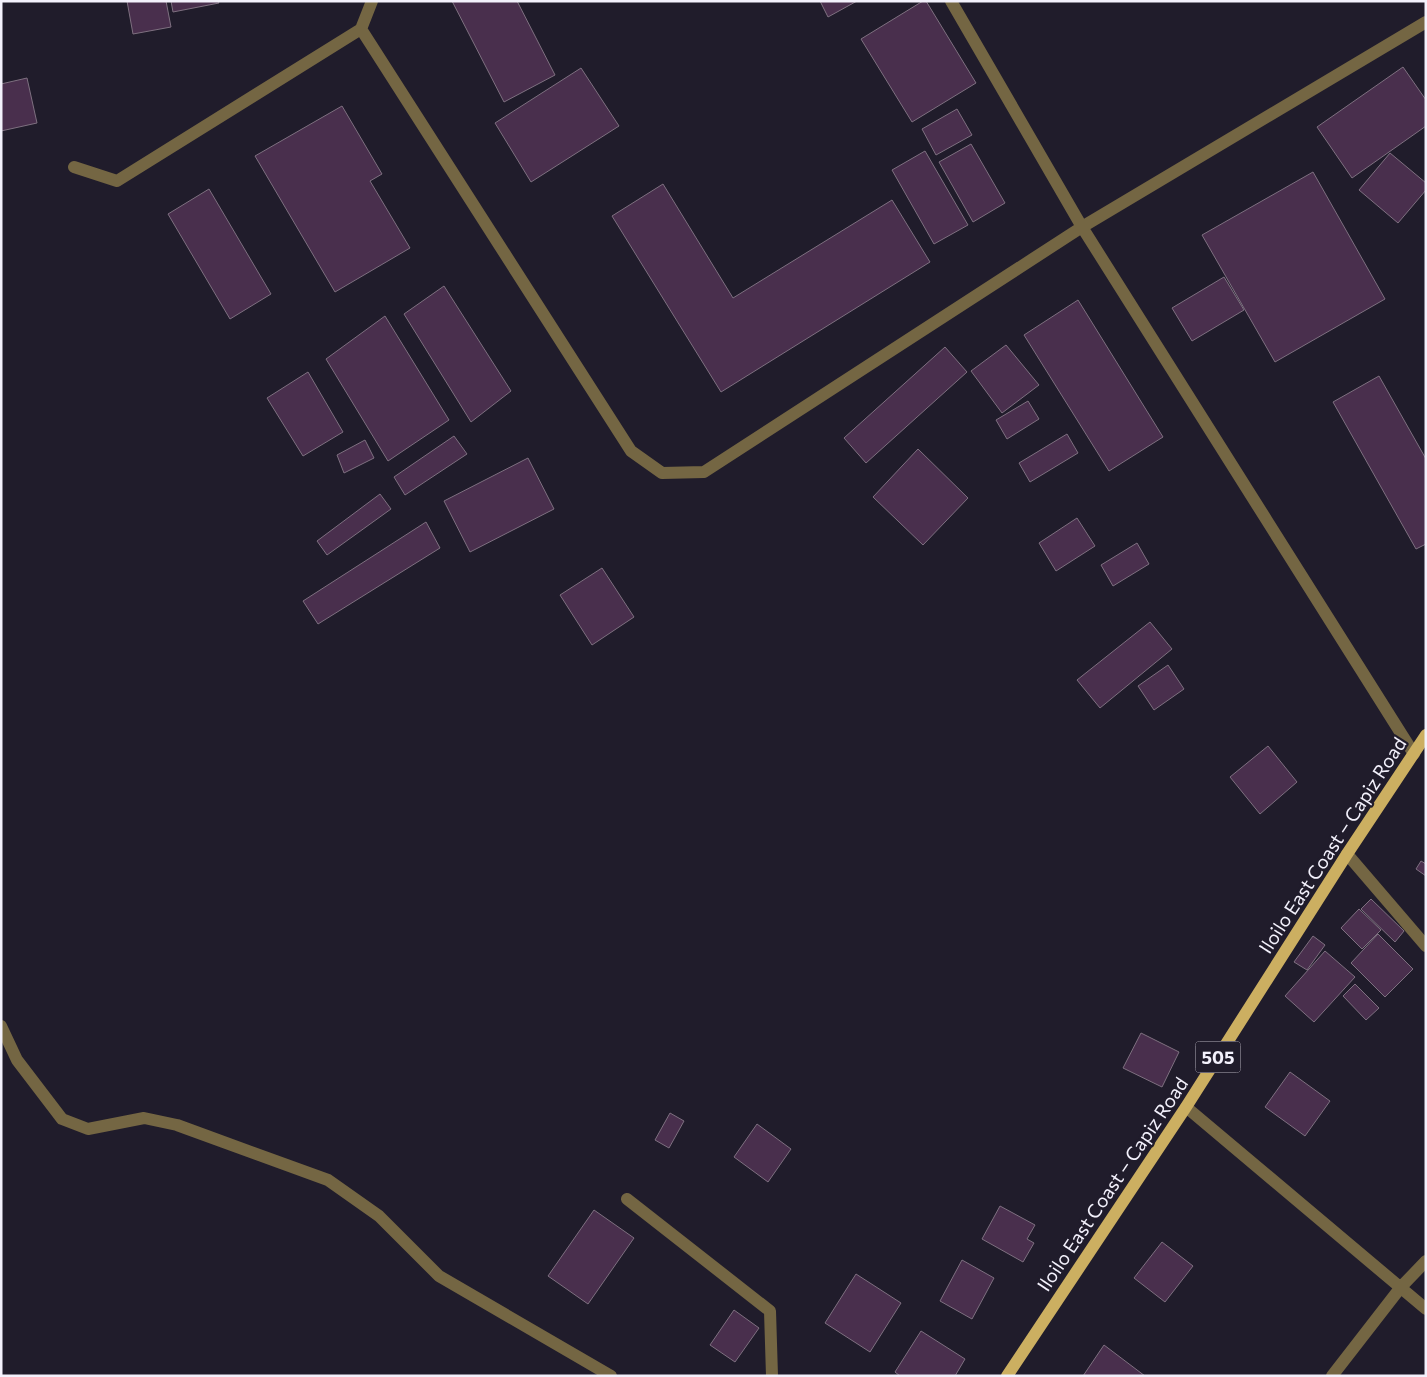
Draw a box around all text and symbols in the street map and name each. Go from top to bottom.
street label: Iloilo East Coast – Capiz Road [1253,733,1411,957]
road number: 505 [1196,1042,1240,1072]
street label: Iloilo East Coast – Capiz Road [1032,1073,1192,1295]

